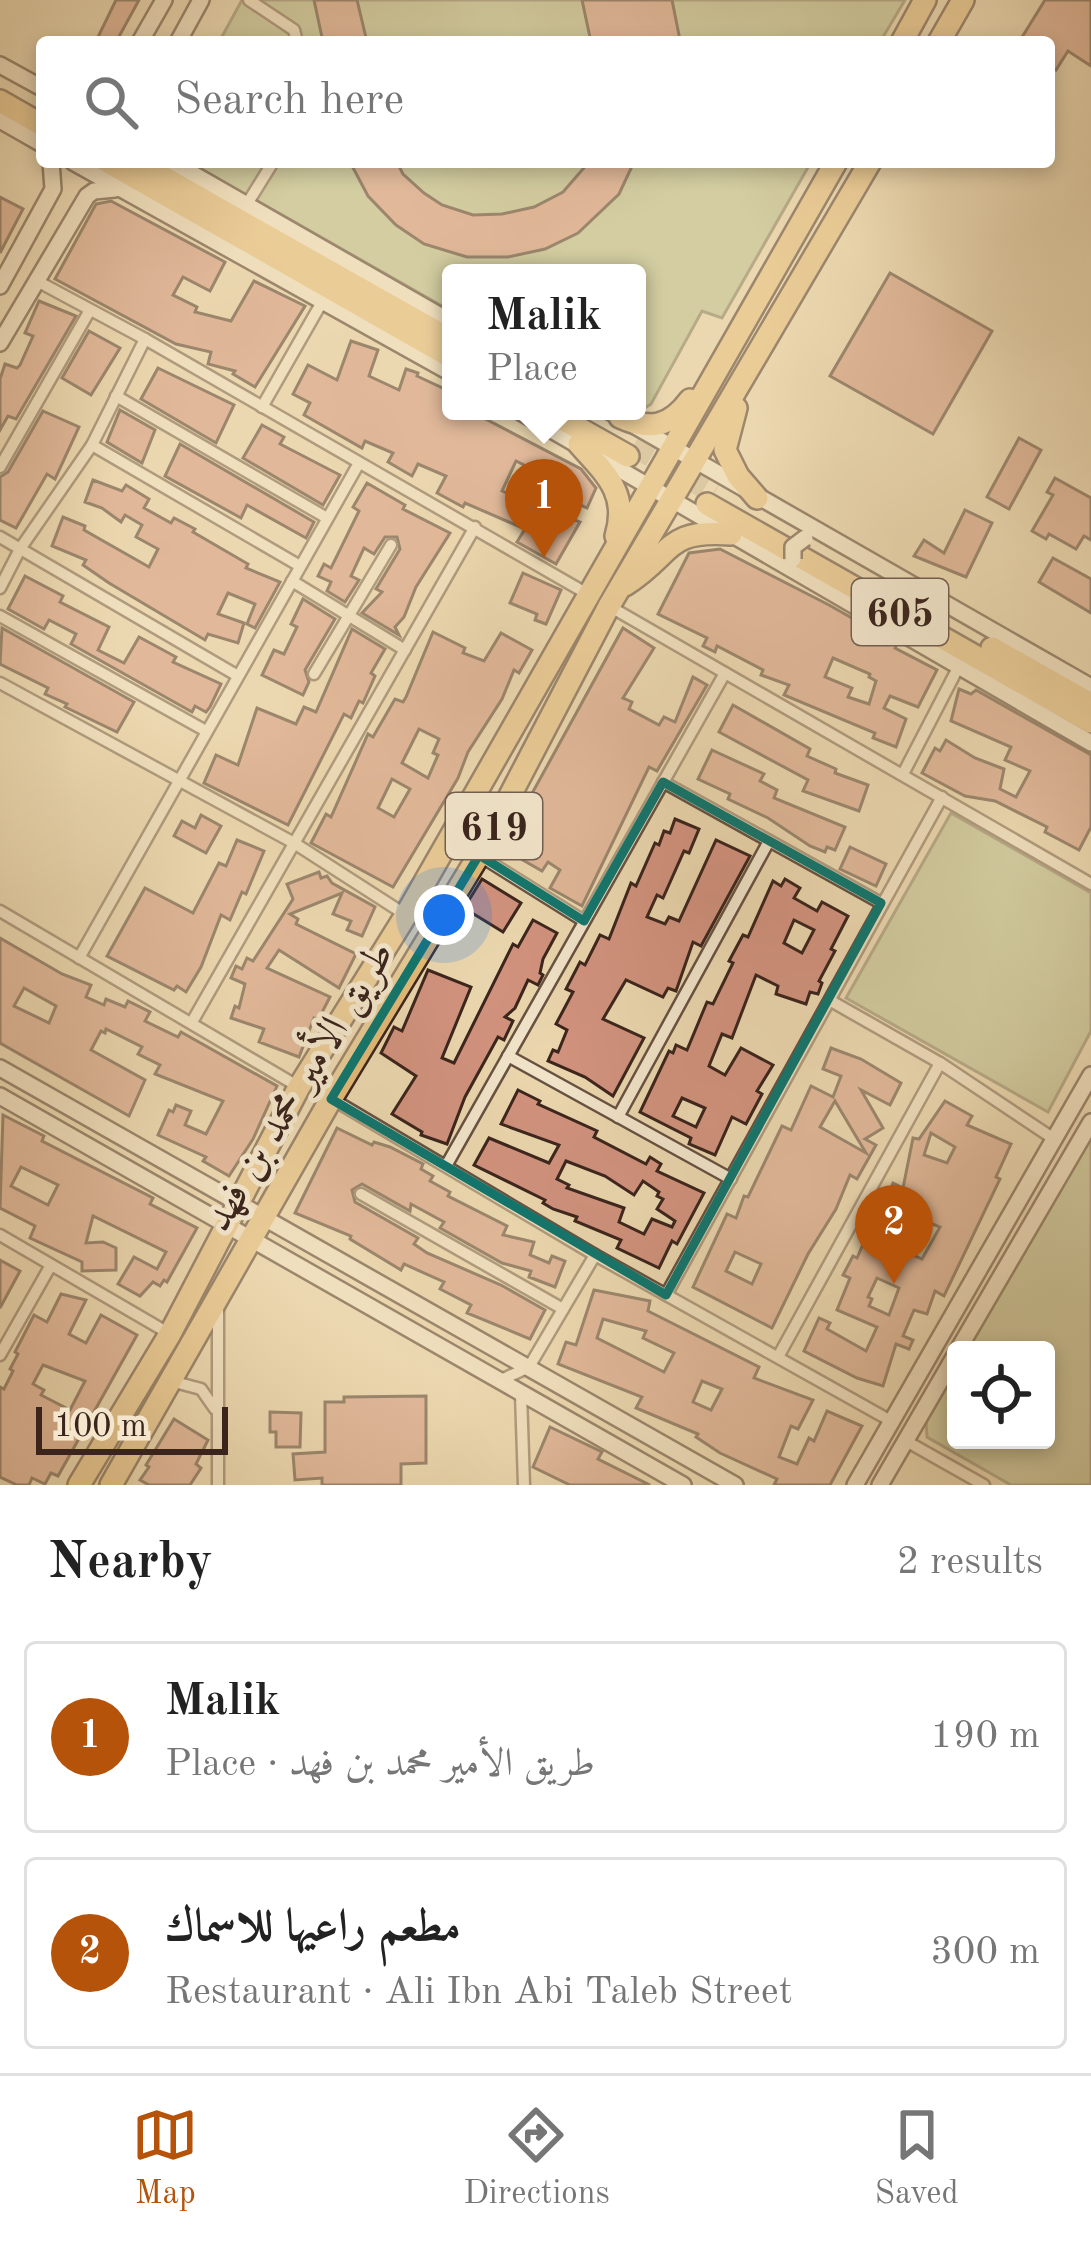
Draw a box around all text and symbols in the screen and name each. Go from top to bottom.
search box [36,36,1055,168]
icon: search [78,69,144,135]
text: Search here [174,79,404,124]
popup [442,264,646,420]
text: Malik [486,295,602,340]
text: Place [486,350,578,389]
pin: 1 [505,459,583,558]
road number: 605 [852,579,948,645]
road number: 619 [446,793,542,859]
your location [414,885,474,945]
street label: طريق الأمير محمد بن فهد [189,930,405,1240]
pin: 2 [855,1185,933,1284]
map controls [947,1341,1055,1449]
button: locate [947,1341,1055,1449]
scale bar [36,1401,228,1454]
text: 100 m [54,1411,147,1444]
text: Nearby [48,1538,213,1589]
text: 2 results [897,1543,1043,1582]
text: Malik [165,1680,280,1725]
text: 1 [79,1717,101,1756]
text: 190 m [930,1717,1040,1756]
text: Place · طريق الأمير محمد بن فهد [165,1745,595,1784]
text: مطعم راعيها للاسماك [165,1906,461,1951]
text: 2 [79,1933,101,1972]
text: 300 m [930,1933,1040,1972]
text: Restaurant · Ali Ibn Abi Taleb Street [165,1973,792,2012]
tab: Map [132,2102,198,2215]
tab: Directions [463,2102,610,2215]
tab: Saved [875,2102,959,2215]

